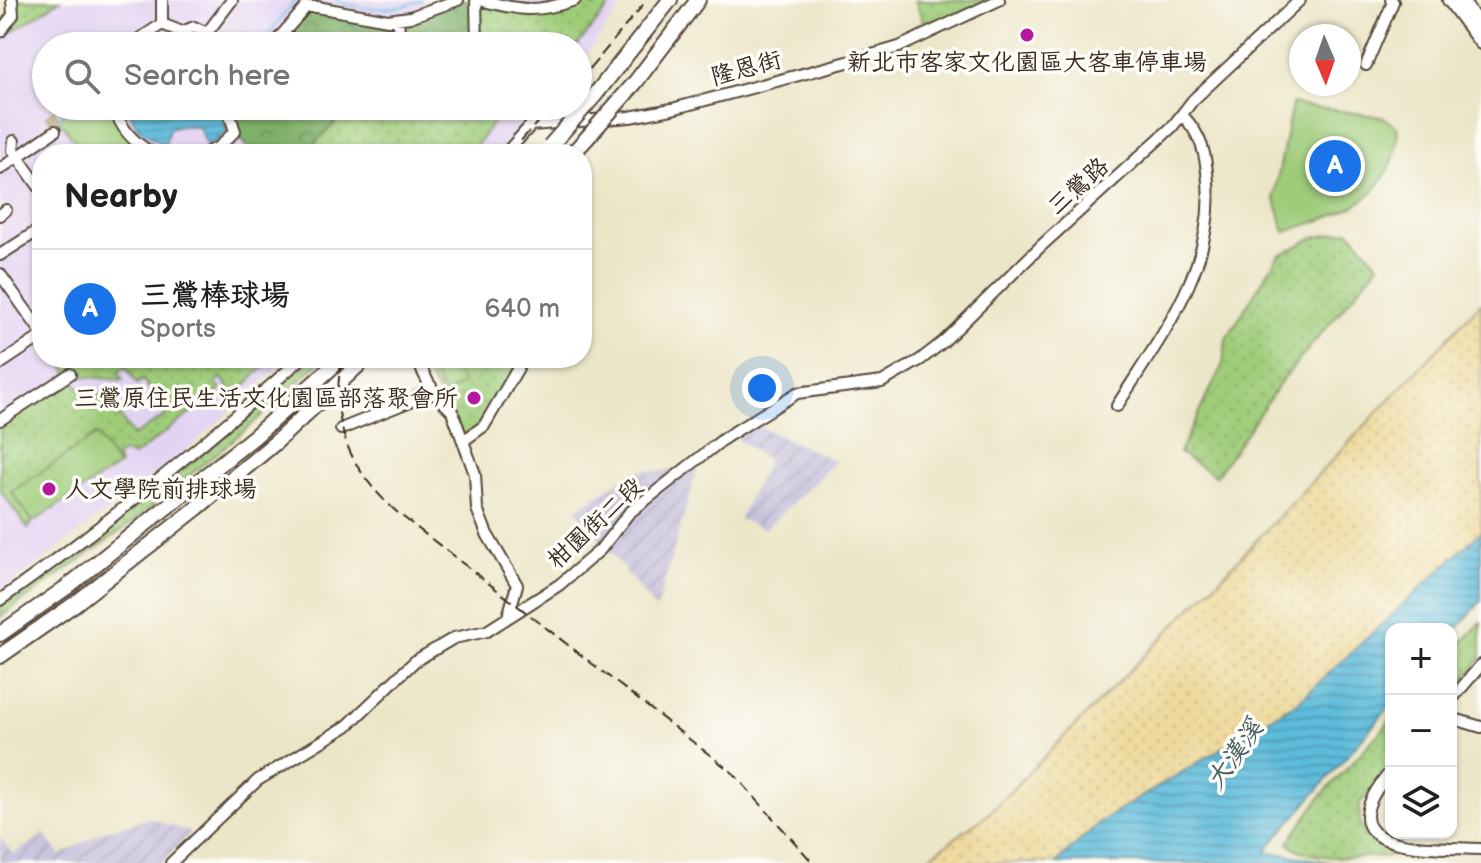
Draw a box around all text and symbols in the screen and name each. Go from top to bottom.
north arrow [1289,24,1361,96]
marker: 新北市客家文化園區大客車停車場 [1018,26,1036,44]
search box [32,32,592,120]
street label: 隆恩街 [708,45,785,92]
place label: 新北市客家文化園區大客車停車場 [847,48,1207,77]
icon: search [60,54,104,98]
text: Search here [124,58,290,94]
pin: A [1309,136,1361,196]
street label: 三鶯路 [1042,152,1115,221]
text: Nearby [64,176,178,217]
text: 三鶯棒球場 [140,278,290,314]
text: A [82,294,98,325]
text: 640 m [484,294,560,325]
text: Sports [140,314,216,345]
your location [742,368,782,408]
place label: 三鶯原住民生活文化園區部落聚會所 [74,384,458,413]
marker: 三鶯原住民生活文化園區部落聚會所 [465,389,483,407]
street label: 柑園街二段 [542,472,649,575]
place label: 人文學院前排球場 [65,475,257,504]
marker: 人文學院前排球場 [40,480,58,498]
map controls [1385,623,1457,839]
button: + [1385,623,1457,695]
button: − [1385,695,1457,767]
water label: 大漢溪 [1200,712,1271,796]
button: layers [1385,767,1457,839]

